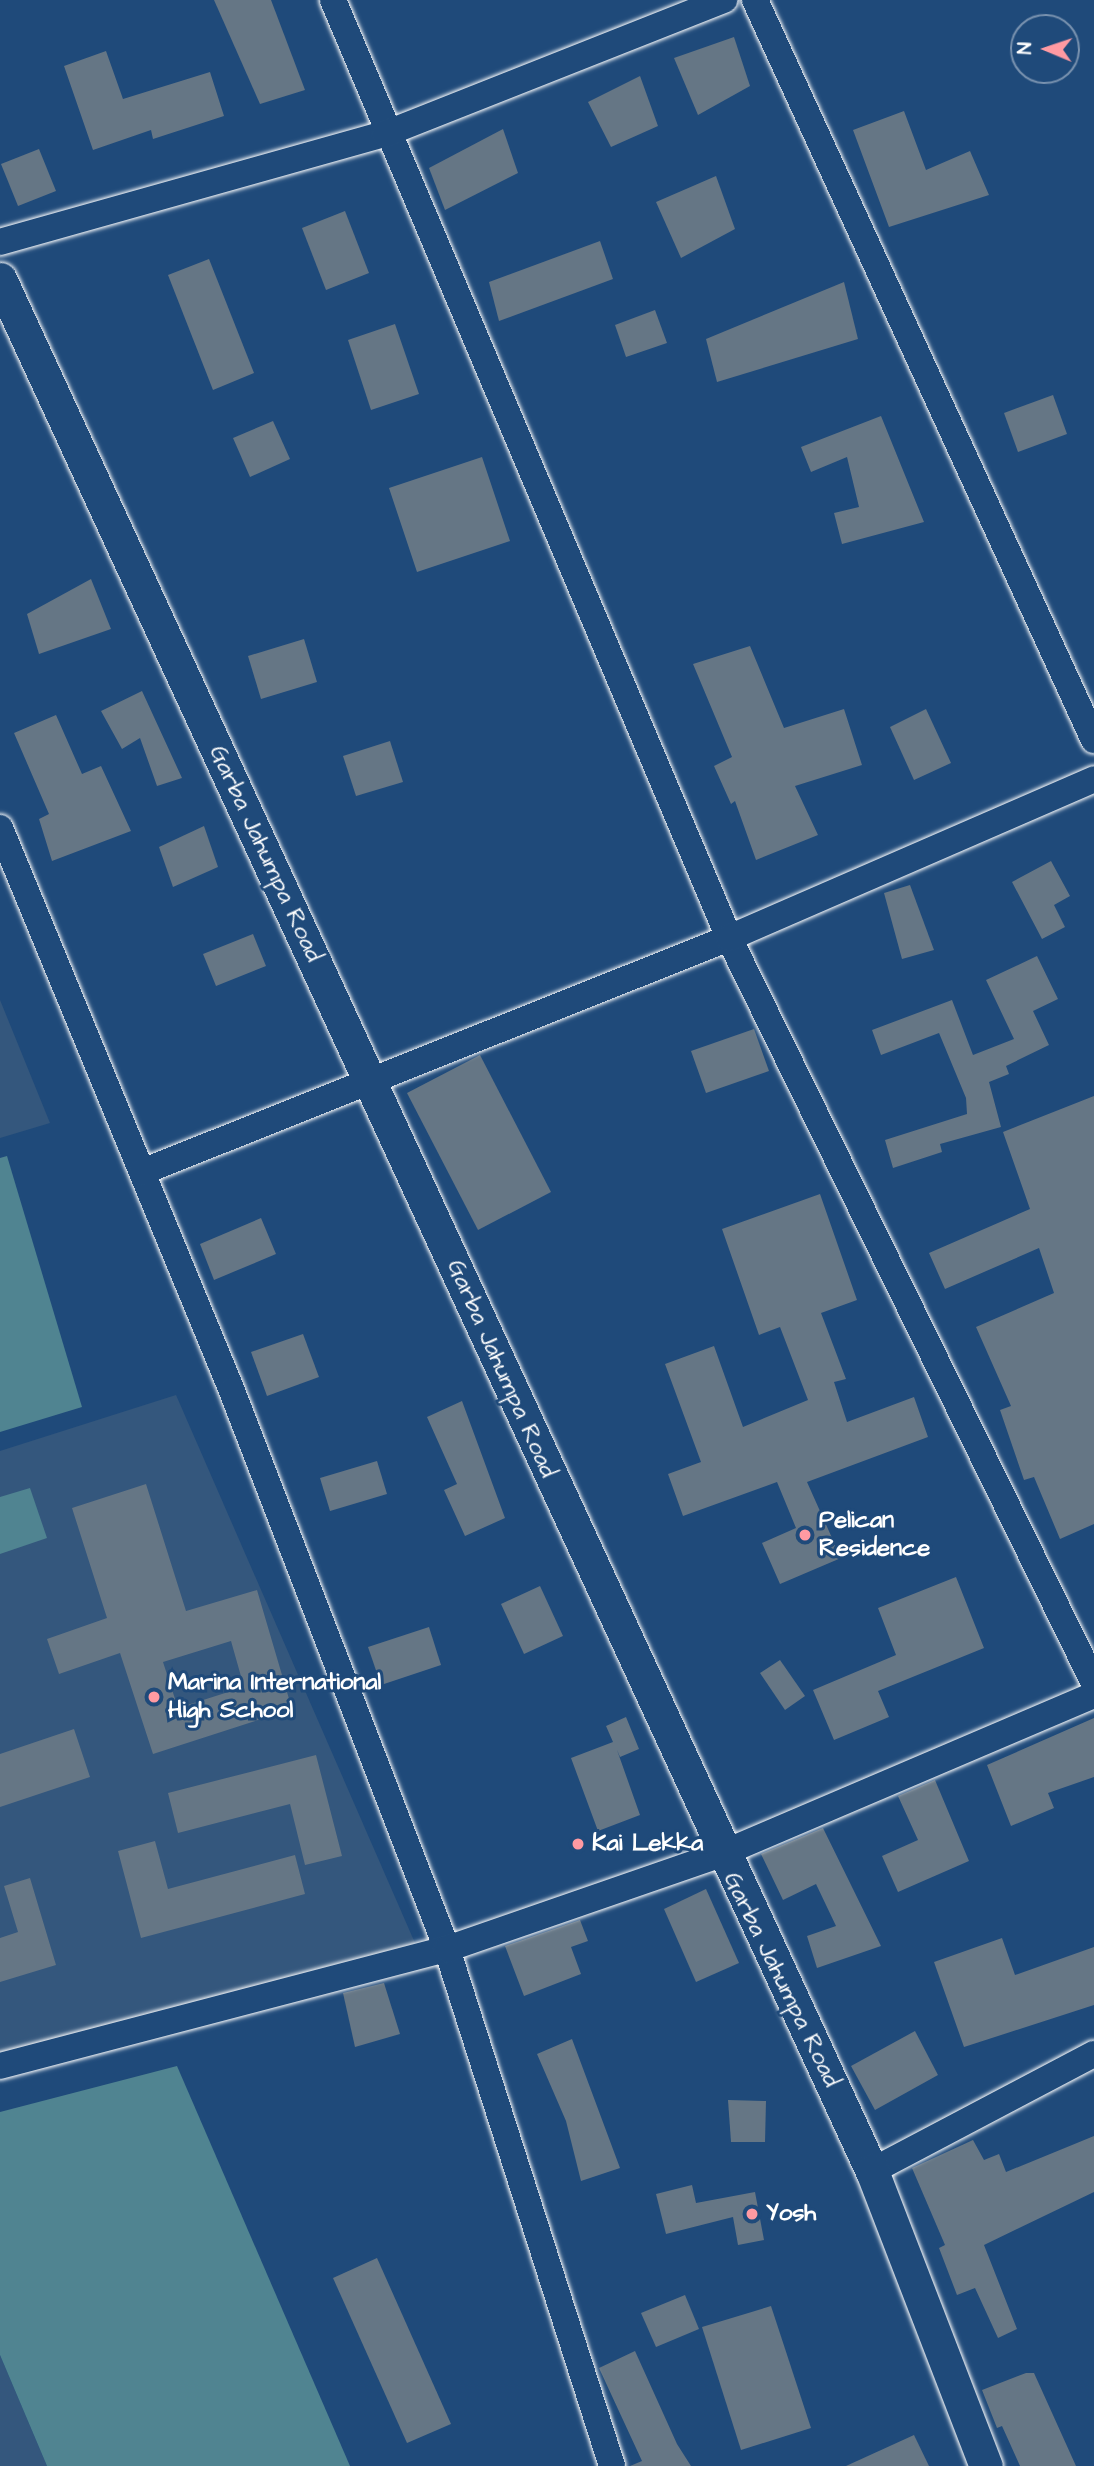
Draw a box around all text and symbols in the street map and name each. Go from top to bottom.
north arrow [1010,14,1080,84]
text: N [1012,42,1039,55]
street label: Garba Jahumpa Road [202,741,328,967]
street label: Garba Jahumpa Road [440,1256,562,1482]
place label: Pelican Residence [819,1507,930,1563]
marker: Pelican Residence [797,1527,813,1543]
place label: Marina International High School [168,1669,381,1725]
marker: Marina International High School [146,1689,162,1705]
place label: Kai Lekka [592,1830,703,1858]
marker: Kai Lekka [570,1836,586,1852]
street label: Garba Jahumpa Road [716,1868,846,2092]
place label: Yosh [766,2200,816,2228]
marker: Yosh [744,2206,760,2222]

